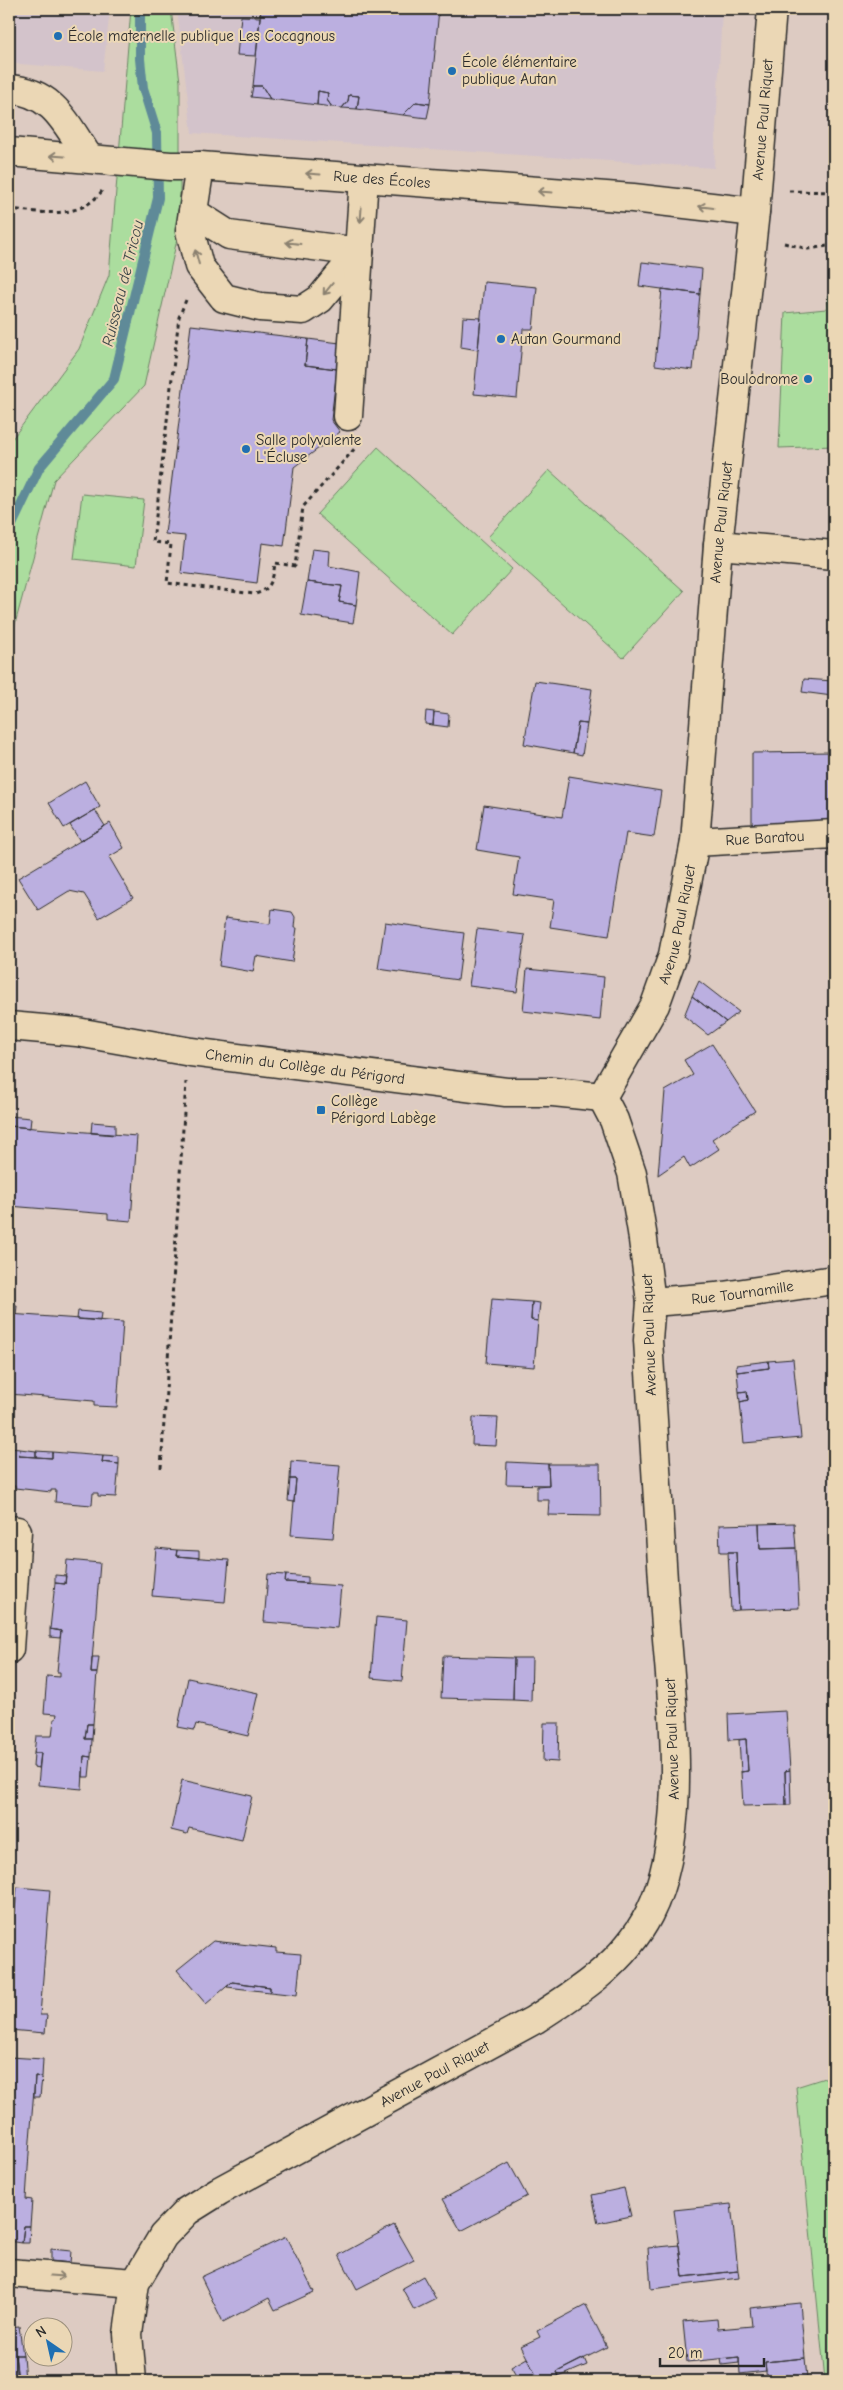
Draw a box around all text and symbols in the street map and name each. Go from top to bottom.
place label: École maternelle publique Les Cocagnous [68,26,335,45]
marker: École maternelle publique Les Cocagnous [52,30,64,42]
place label: École élémentaire publique Autan [462,52,577,88]
street label: Avenue Paul Riquet [749,58,777,181]
marker: École élémentaire publique Autan [446,65,458,77]
one-way arrow [49,151,65,160]
street label: Rue des Écoles [333,167,431,192]
one-way arrow [305,170,321,179]
one-way arrow [537,187,553,196]
one-way arrow [699,202,715,212]
one-way arrow [356,207,366,223]
water label: Ruisseau de Tricou [99,218,147,348]
one-way arrow [285,238,301,248]
one-way arrow [192,250,201,266]
one-way arrow [323,283,334,296]
place label: Autan Gourmand [511,330,621,348]
marker: Autan Gourmand [495,333,507,345]
place label: Boulodrome [720,370,798,388]
marker: Boulodrome [802,373,814,385]
place label: Salle polyvalente L'Écluse [256,431,362,466]
marker: Salle polyvalente L'Écluse [240,443,252,455]
street label: Avenue Paul Riquet [706,460,736,584]
street label: Rue Baratou [725,827,805,849]
street label: Avenue Paul Riquet [654,863,699,986]
street label: Chemin du Collège du Périgord [204,1045,406,1088]
place label: Collège Périgord Labège [331,1092,436,1127]
marker: Collège Périgord Labège [315,1104,327,1116]
street label: Avenue Paul Riquet [638,1273,660,1396]
street label: Rue Tournamille [691,1277,795,1308]
street label: Avenue Paul Riquet [661,1677,683,1800]
street label: Avenue Paul Riquet [377,2037,493,2111]
one-way arrow [49,2271,65,2280]
north arrow [22,2318,72,2368]
text: N [32,2322,50,2341]
scale bar [660,2335,764,2367]
text: 20 m [668,2344,702,2362]

